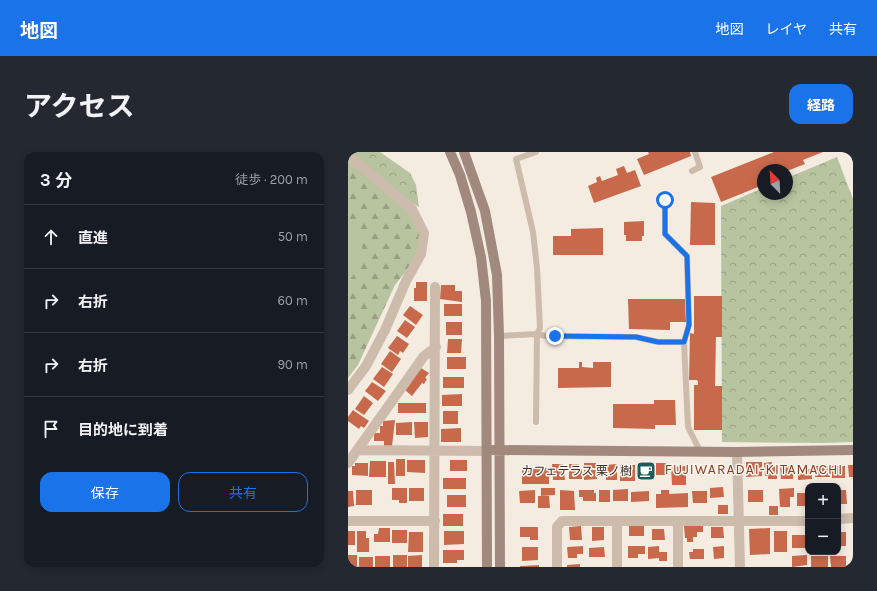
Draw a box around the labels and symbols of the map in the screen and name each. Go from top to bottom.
north arrow [757,164,793,200]
route start [656,191,674,209]
route end [546,327,564,345]
cafe icon: カフェテラス 栗ノ樹 [635,460,657,482]
district label: FUJIWARADAI-KITAMACHI [665,461,843,478]
place label: カフェテラス 栗ノ樹 [521,464,632,478]

